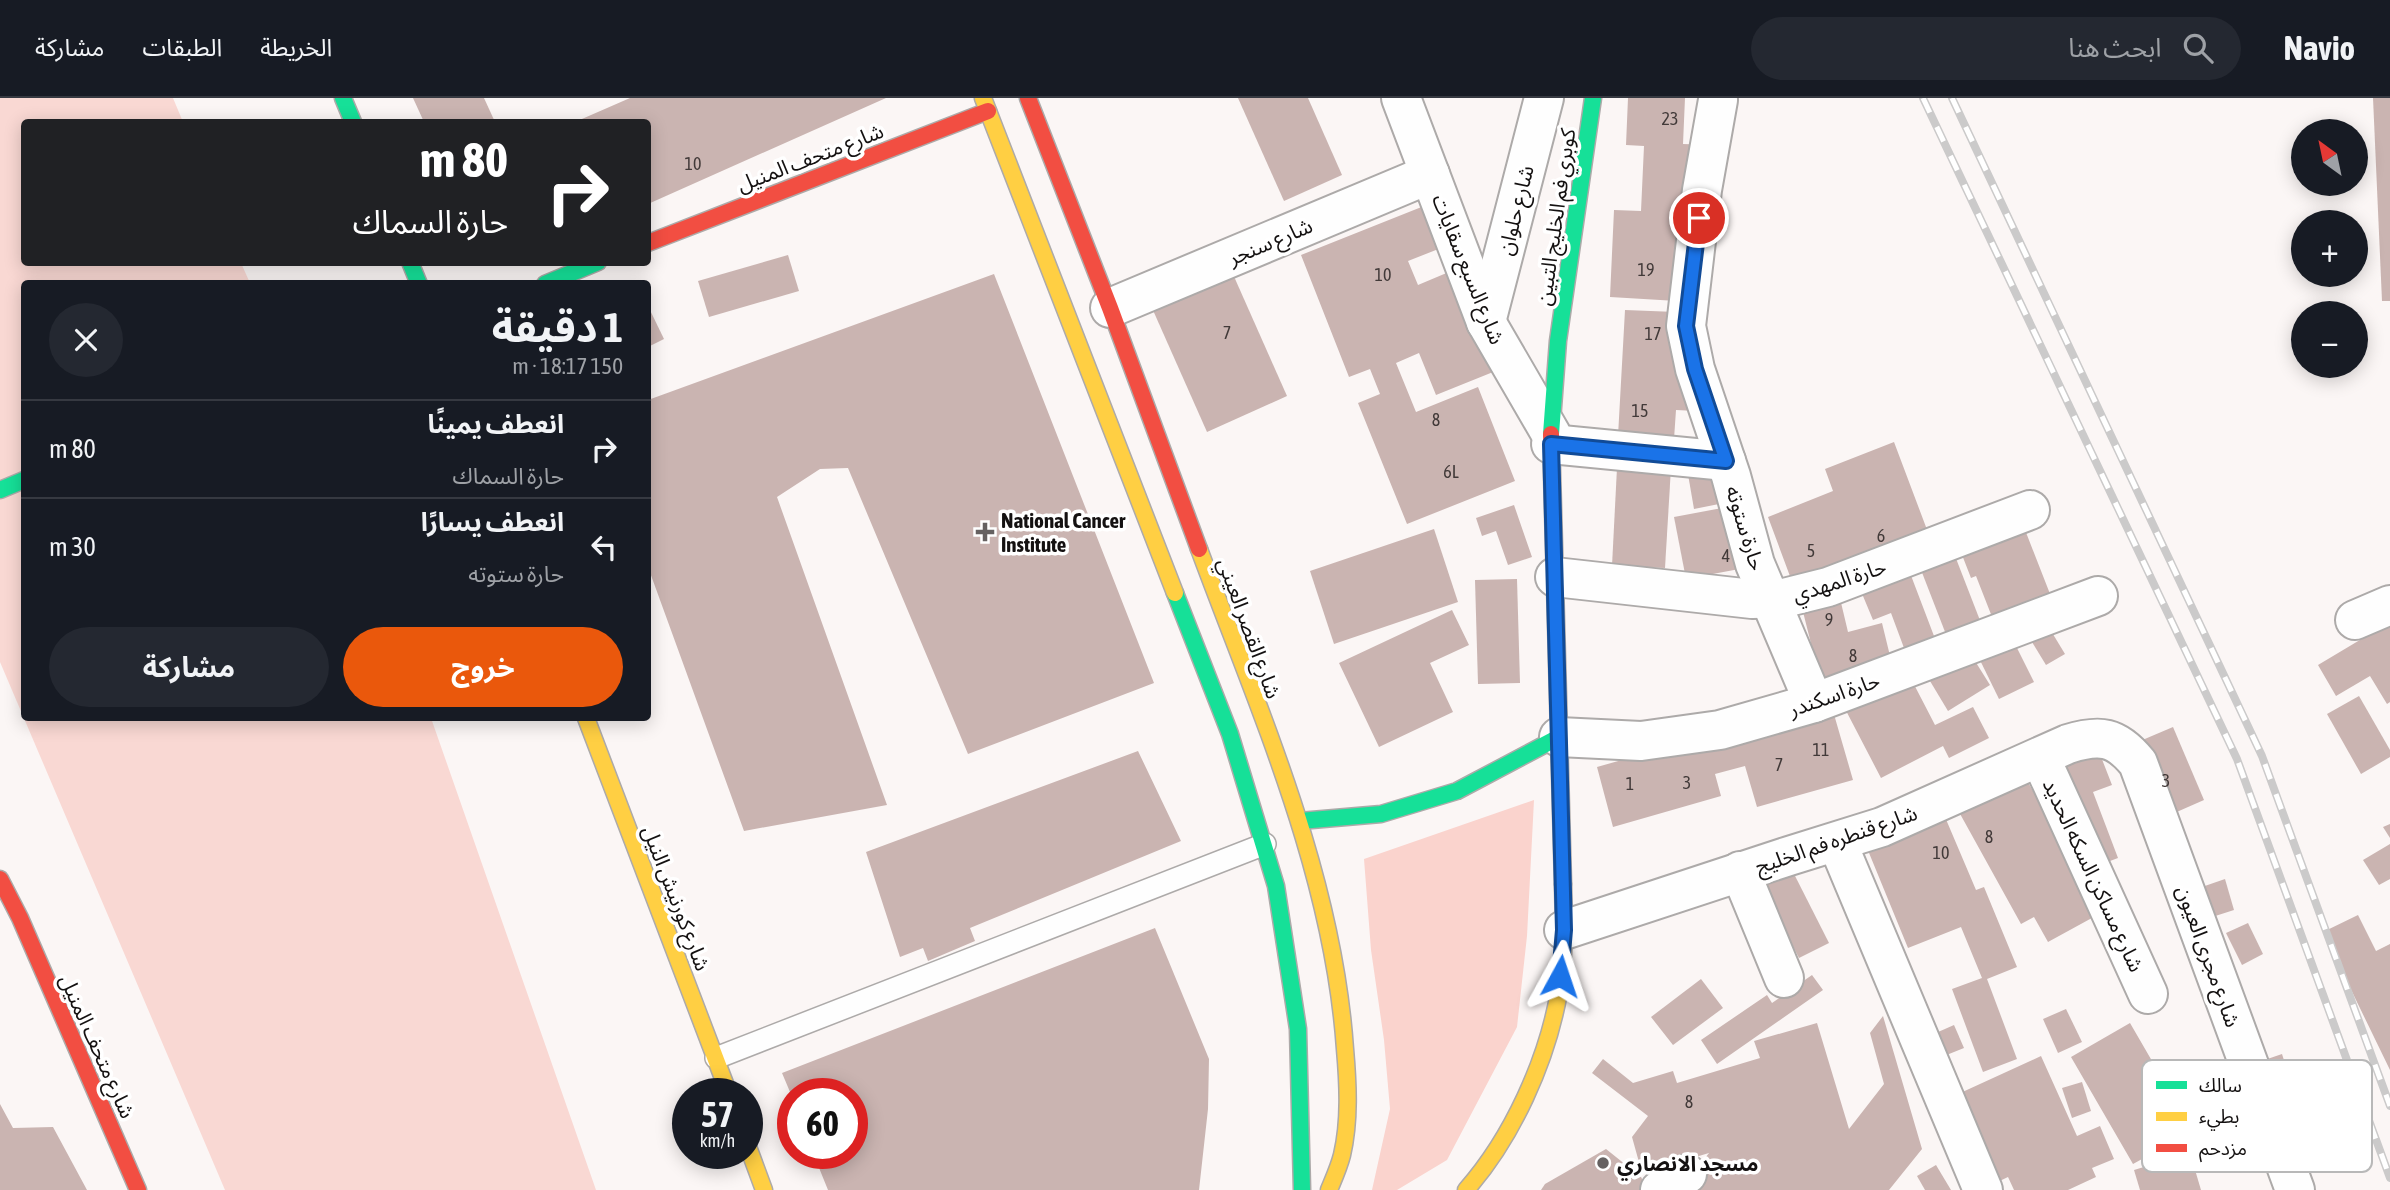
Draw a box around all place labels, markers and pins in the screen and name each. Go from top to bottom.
pin [1669,188,1729,248]
place label: National Cancer Institute [1001,508,1126,556]
marker: National Cancer Institute [975,522,995,542]
place label: مسجد الانصاري [1617,1151,1758,1181]
marker: مسجد الانصاري [1595,1155,1611,1171]

